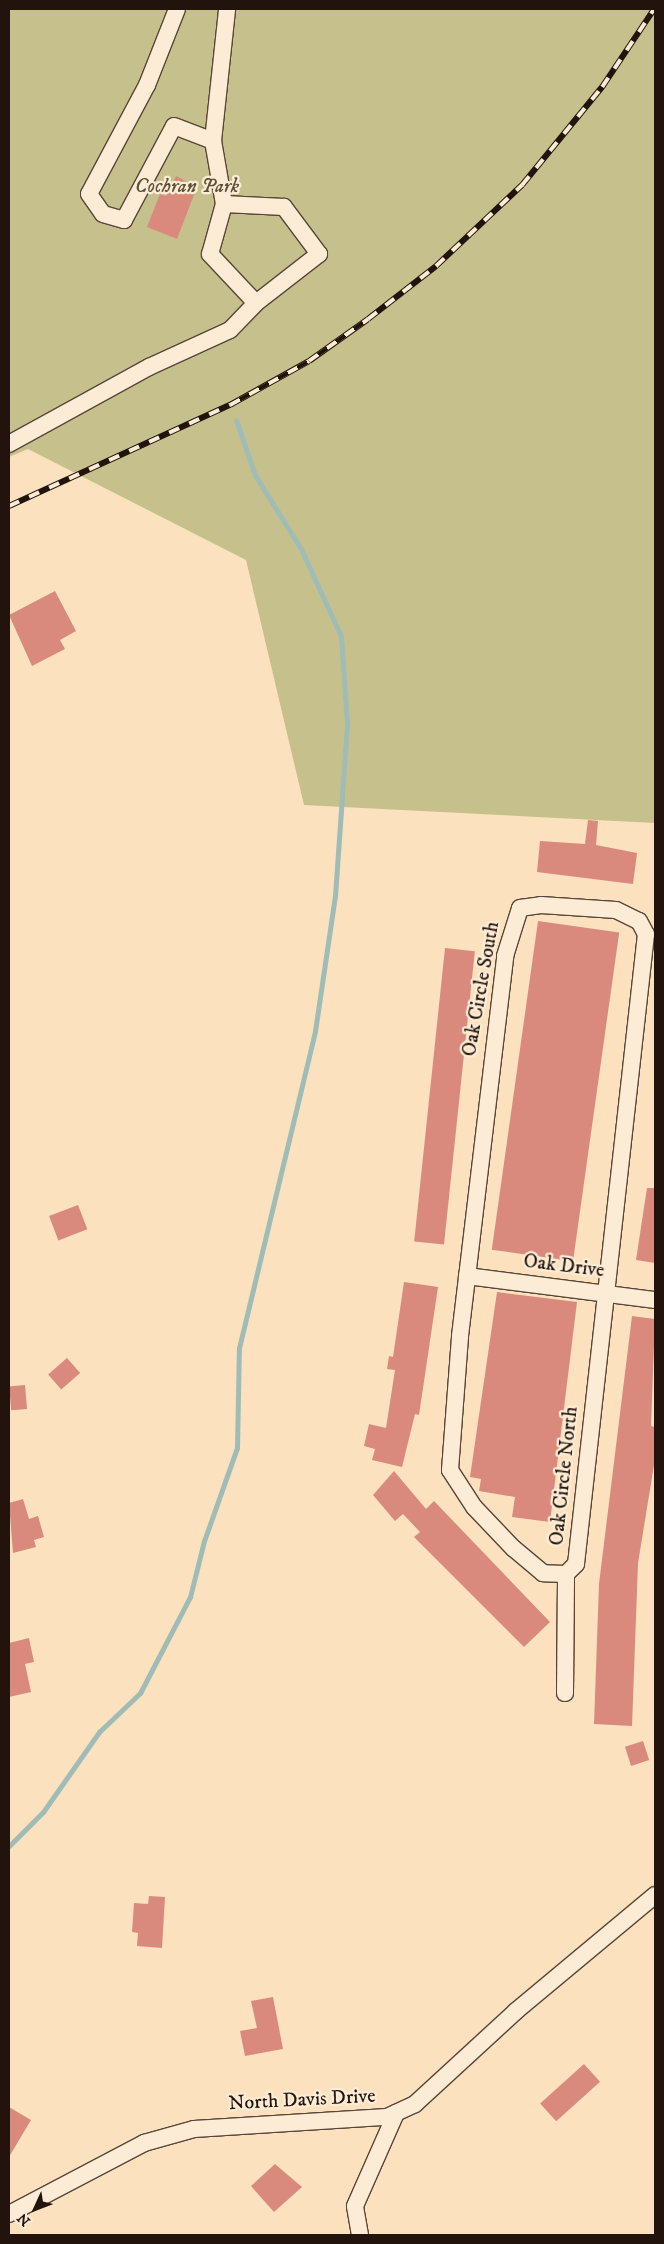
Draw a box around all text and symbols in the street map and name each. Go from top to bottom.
park label: Cochran Park [135,174,239,198]
street label: Oak Circle South [457,920,505,1058]
street label: Oak Drive [522,1249,606,1283]
street label: Oak Circle North [545,1405,583,1547]
street label: North Davis Drive [228,2084,376,2116]
north arrow [10,2184,60,2234]
text: N [14,2209,35,2230]

